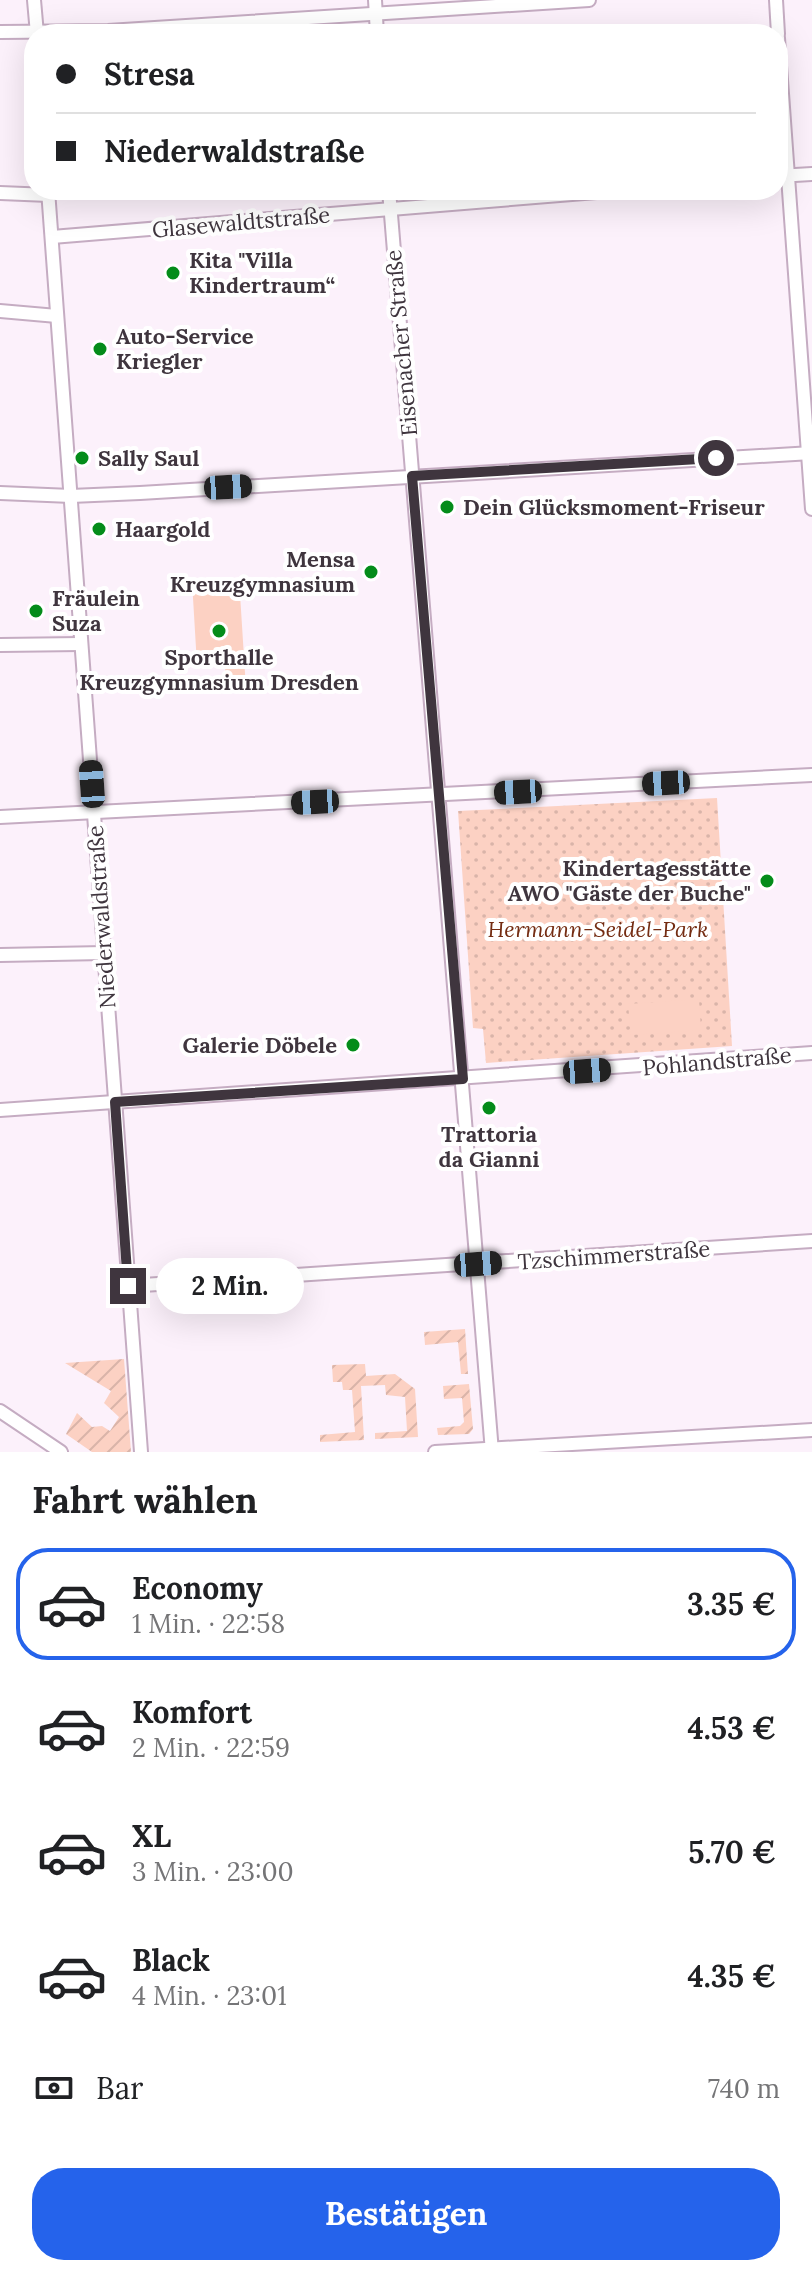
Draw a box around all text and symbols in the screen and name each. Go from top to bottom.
text: Stresa [104,55,195,93]
text: Niederwaldstraße [104,132,365,170]
street label: Glasewaldtstraße [151,200,331,244]
place label: Kita "Villa Kindertraum“ [189,246,335,299]
street label: Eisenacher Straße [379,248,423,438]
marker: Kita "Villa Kindertraum“ [164,264,182,282]
place label: Auto-Service Kriegler [116,322,254,375]
marker: Auto-Service Kriegler [91,340,109,358]
route start [698,440,734,476]
place label: Sally Saul [98,444,199,472]
marker: Sally Saul [73,449,91,467]
car [203,474,253,500]
place label: Dein Glücksmoment-Friseur [463,493,765,521]
marker: Dein Glücksmoment-Friseur [438,498,456,516]
place label: Haargold [115,515,210,543]
marker: Haargold [90,520,108,538]
place label: Mensa Kreuzgymnasium [170,545,355,598]
marker: Mensa Kreuzgymnasium [362,563,380,581]
place label: Fräulein Suza [52,584,140,637]
marker: Fräulein Suza [27,602,45,620]
marker: Sporthalle Kreuzgymnasium Dresden [210,622,228,640]
place label: Sporthalle Kreuzgymnasium Dresden [79,643,359,696]
car [78,759,106,809]
car [641,770,691,796]
car [493,779,543,805]
car [290,789,340,815]
street label: Niederwaldstraße [81,824,121,1010]
place label: Kindertagesstätte AWO "Gäste der Buche" [508,854,751,907]
marker: Kindertagesstätte AWO "Gäste der Buche" [758,872,776,890]
park label: Hermann-Seidel-Park [488,915,708,943]
place label: Galerie Döbele [183,1031,337,1059]
marker: Galerie Döbele [344,1036,362,1054]
street label: Pohlandstraße [641,1041,793,1081]
car [562,1057,612,1085]
marker: Trattoria da Gianni [480,1099,498,1117]
place label: Trattoria da Gianni [439,1120,539,1173]
street label: Tzschimmerstraße [517,1234,711,1276]
car [453,1250,503,1278]
callout: 2 Min. [156,1258,304,1314]
route end [110,1268,146,1304]
text: 2 Min. [192,1269,268,1302]
text: Fahrt wählen [32,1477,258,1523]
icon: car [36,1568,108,1640]
text: Economy [132,1569,263,1607]
text: 3.35 € [687,1585,776,1623]
text: 1 Min. · 22:58 [132,1607,285,1640]
icon: car [36,1692,108,1764]
text: Komfort [132,1693,252,1731]
text: 4.53 € [687,1709,776,1747]
text: 2 Min. · 22:59 [132,1731,290,1764]
icon: car [36,1816,108,1888]
text: XL [132,1817,171,1855]
text: 5.70 € [688,1833,776,1871]
text: 3 Min. · 23:00 [132,1855,294,1888]
icon: car [36,1940,108,2012]
text: Black [132,1941,210,1979]
text: 4.35 € [687,1957,776,1995]
text: 4 Min. · 23:01 [132,1979,287,2012]
icon: cash [32,2066,76,2110]
text: Bar [96,2069,143,2107]
text: 740 m [708,2072,780,2105]
button: Bestätigen [32,2168,780,2260]

